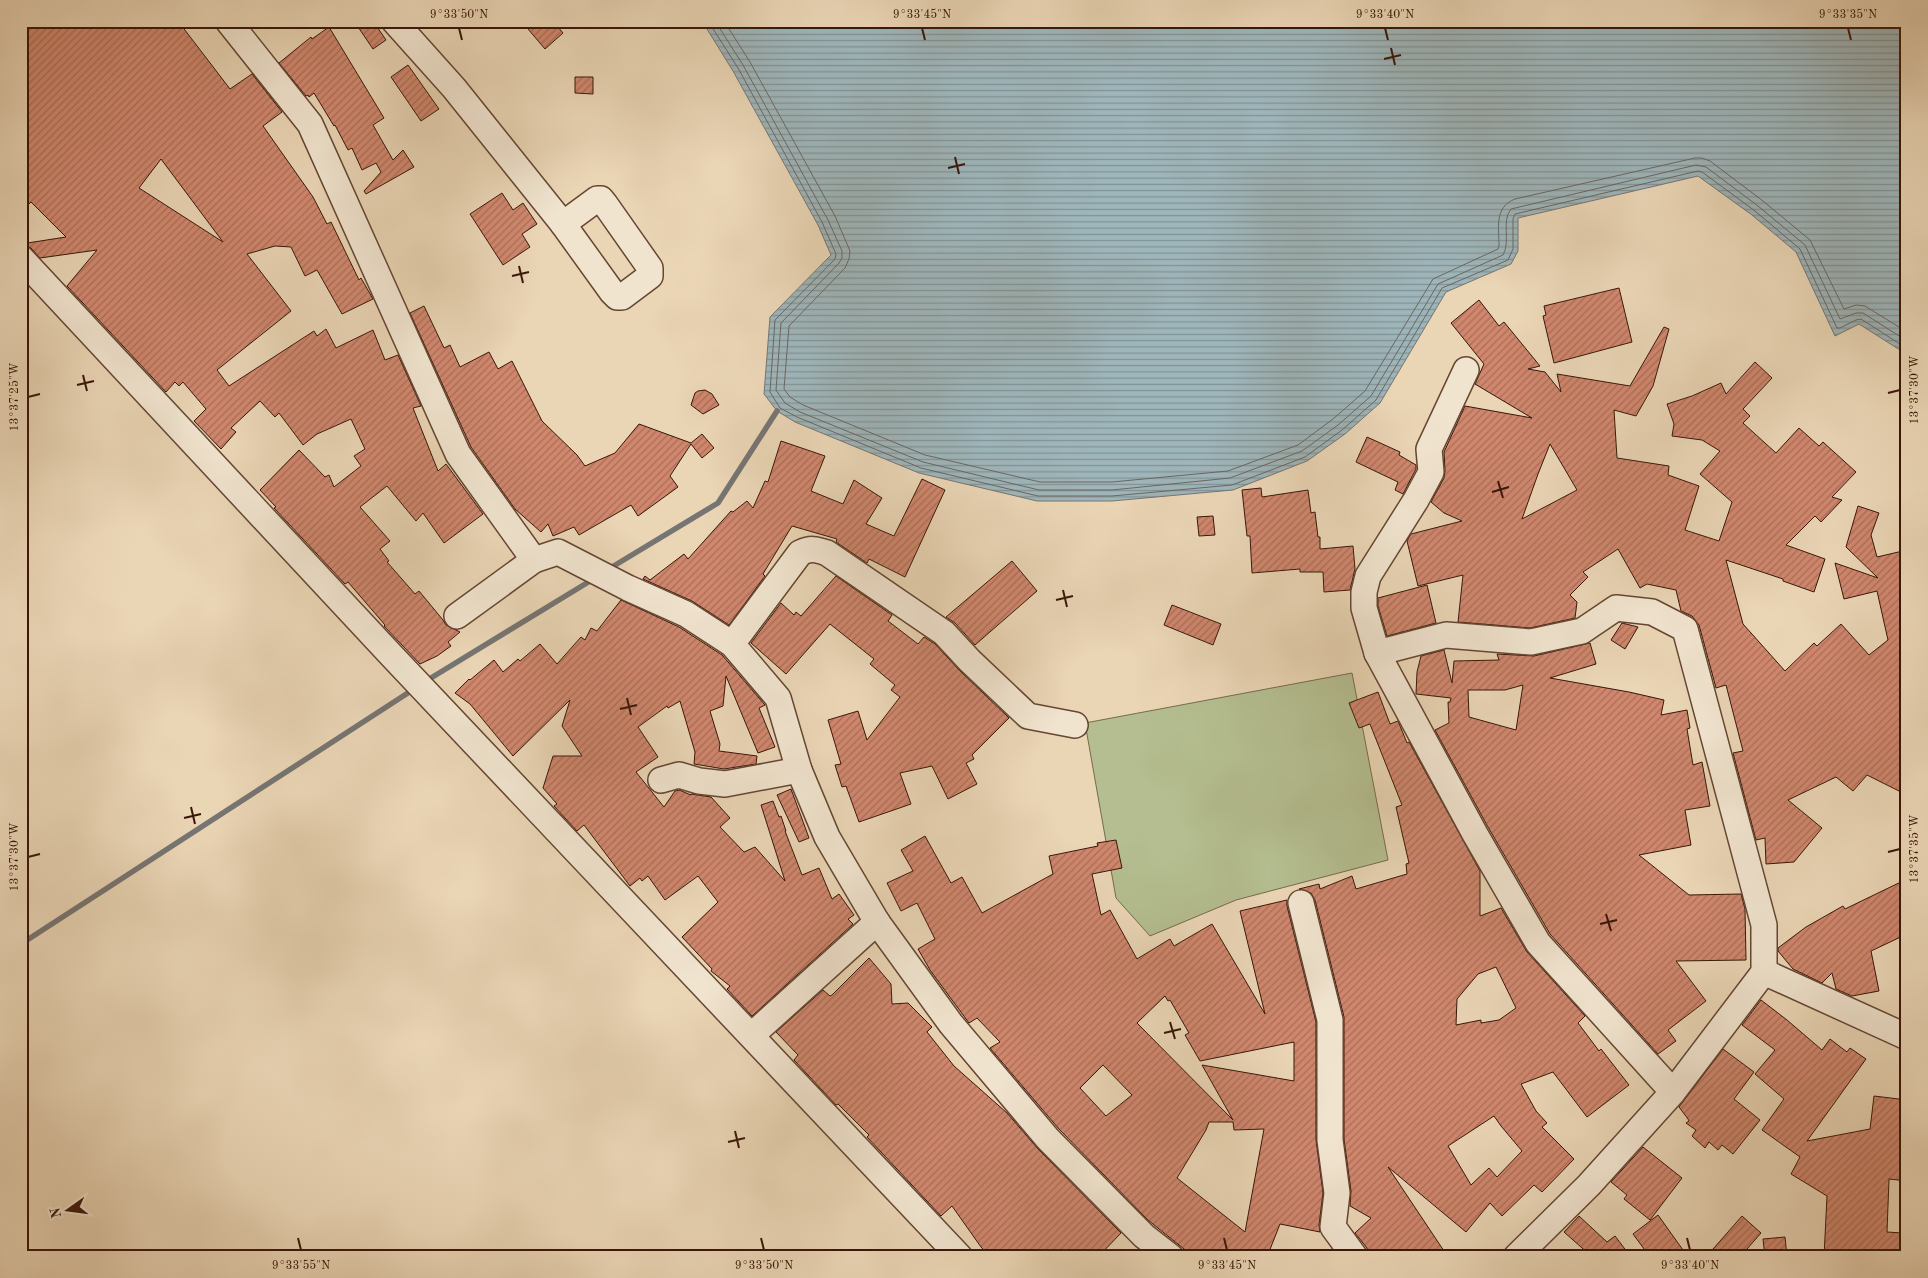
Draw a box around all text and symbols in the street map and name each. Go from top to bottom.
text: 9°33'50"N [430,8,488,21]
text: 9°33'45"N [893,8,951,21]
text: 9°33'35"N [1819,8,1877,21]
text: 9°33'40"N [1356,9,1414,21]
text: 13°37'30"W [1909,355,1921,425]
text: 13°37'25"W [8,362,21,432]
text: 13°37'35"W [1908,814,1921,884]
text: 13°37'30"W [9,822,21,892]
north arrow [42,1186,92,1236]
text: N [48,1206,64,1220]
text: 9°33'55"N [272,1259,330,1272]
text: 9°33'50"N [735,1259,793,1272]
text: 9°33'45"N [1198,1259,1256,1272]
text: 9°33'40"N [1661,1260,1719,1272]

